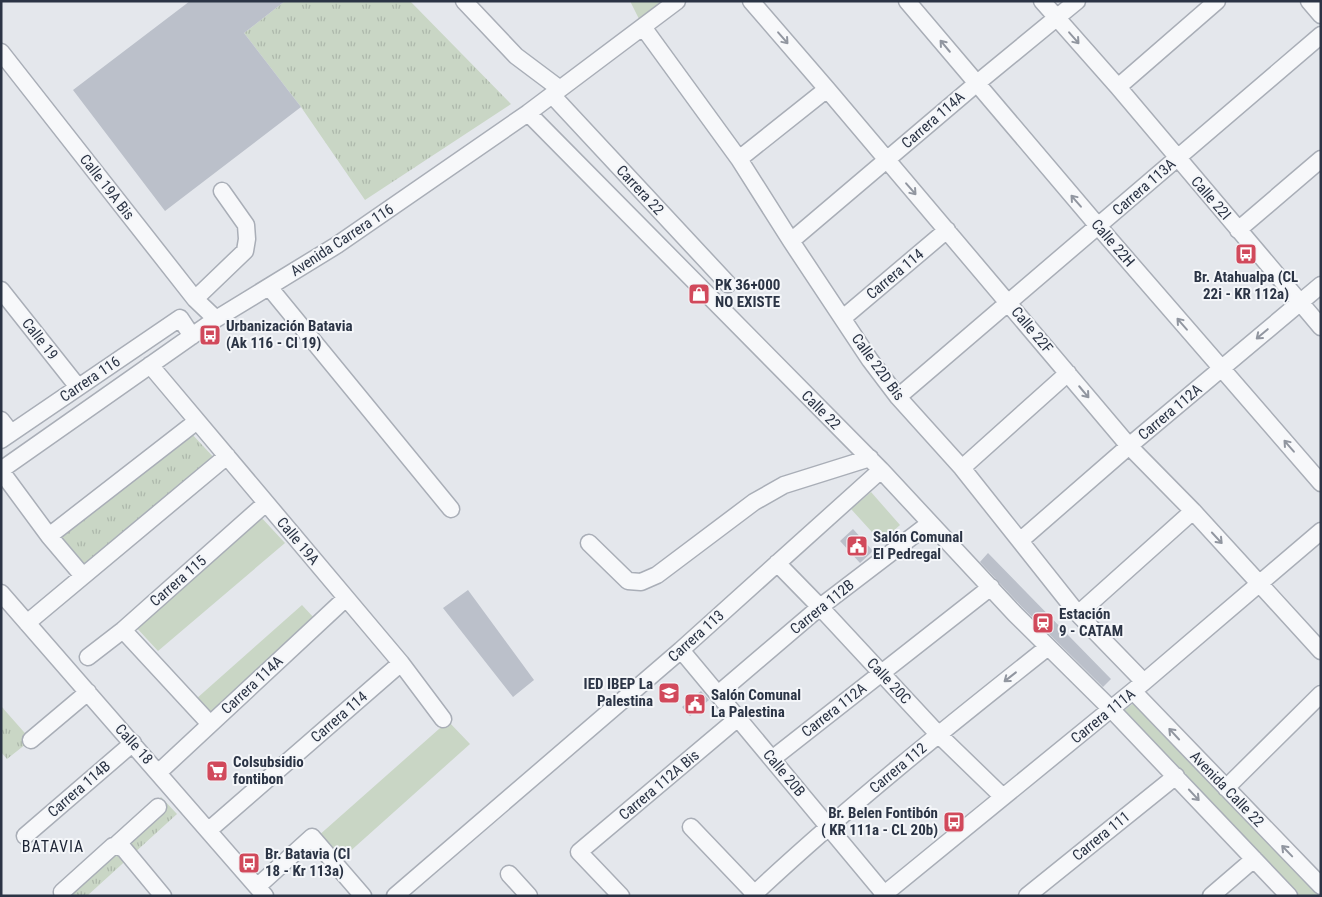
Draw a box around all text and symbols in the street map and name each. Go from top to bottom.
one-way arrow [777,31,788,44]
one-way arrow [1068,31,1079,44]
one-way arrow [939,40,950,53]
street label: Carrera 114A [898,88,968,152]
street label: Calle 19A Bis [76,151,138,224]
street label: Carrera 113A [1109,155,1179,219]
street label: Carrera 22 [612,161,668,219]
street label: Calle 22I [1187,173,1235,223]
one-way arrow [905,182,917,195]
one-way arrow [1070,194,1081,207]
street label: Avenida Carrera 116 [287,200,397,280]
street label: Calle 22H [1087,216,1139,270]
bus stop icon: Br. Atahualpa (CL 22i - KR 112a) [1234,242,1258,266]
street label: Carrera 114 [863,245,927,303]
place label: Br. Atahualpa (CL 22i - KR 112a) [1194,268,1298,303]
place label: PK 36+000 NO EXISTE [715,276,780,311]
shop icon: PK 36+000 NO EXISTE [687,282,711,306]
street label: Calle 22F [1007,303,1057,357]
street label: Calle 19 [18,315,62,363]
place label: Urbanización Batavia (Ak 116 - Cl 19) [226,317,353,352]
one-way arrow [1176,317,1188,330]
bus stop icon: Urbanización Batavia (Ak 116 - Cl 19) [198,323,222,347]
one-way arrow [1256,329,1269,340]
street label: Calle 22D Bis [848,330,908,404]
street label: Carrera 116 [56,352,124,406]
street label: Carrera 112A [1135,380,1206,444]
one-way arrow [1079,385,1090,398]
street label: Calle 22 [798,387,844,433]
one-way arrow [1283,440,1295,453]
street label: Calle 19A [273,514,323,569]
place label: Salón Comunal El Pedregal [873,528,963,563]
one-way arrow [1211,532,1223,545]
public building icon: Salón Comunal El Pedregal [845,534,869,558]
street label: Carrera 115 [146,552,210,610]
street label: Carrera 112B [786,576,858,638]
place label: Estación 9 - CATAM [1059,605,1123,640]
street label: Carrera 113 [664,606,728,666]
station icon: Estación 9 - CATAM [1031,611,1055,635]
street label: Carrera 114A [218,652,287,718]
street label: Calle 20C [863,654,915,708]
one-way arrow [1003,672,1017,682]
place label: IED IBEP La Palestina [584,675,653,710]
street label: Carrera 112A [798,679,870,741]
school or university icon: IED IBEP La Palestina [657,681,681,705]
street label: Carrera 111A [1067,684,1139,747]
place label: Salón Comunal La Palestina [711,686,801,721]
street label: Carrera 114 [307,688,371,746]
public building icon: Salón Comunal La Palestina [683,692,707,716]
street label: Calle 18 [111,720,157,768]
one-way arrow [1168,728,1180,741]
street label: Carrera 112 [866,739,930,797]
street label: Carrera 112A Bis [615,746,703,824]
street label: Calle 20B [759,746,809,800]
street label: Avenida Calle 22 [1186,747,1268,831]
place label: Colsubsidio fontibon [233,753,304,788]
street label: Carrera 114B [44,757,114,821]
supermarket icon: Colsubsidio fontibon [205,759,229,783]
one-way arrow [1188,788,1199,801]
place label: Br. Belen Fontibón ( KR 111a - CL 20b) [821,804,938,839]
street label: Carrera 111 [1069,807,1133,865]
bus stop icon: Br. Belen Fontibón ( KR 111a - CL 20b) [942,810,966,834]
district label: BATAVIA [22,837,84,856]
place label: Br. Batavia (Cl 18 - Kr 113a) [265,845,350,880]
one-way arrow [1281,845,1293,858]
bus stop icon: Br. Batavia (Cl 18 - Kr 113a) [237,851,261,875]

